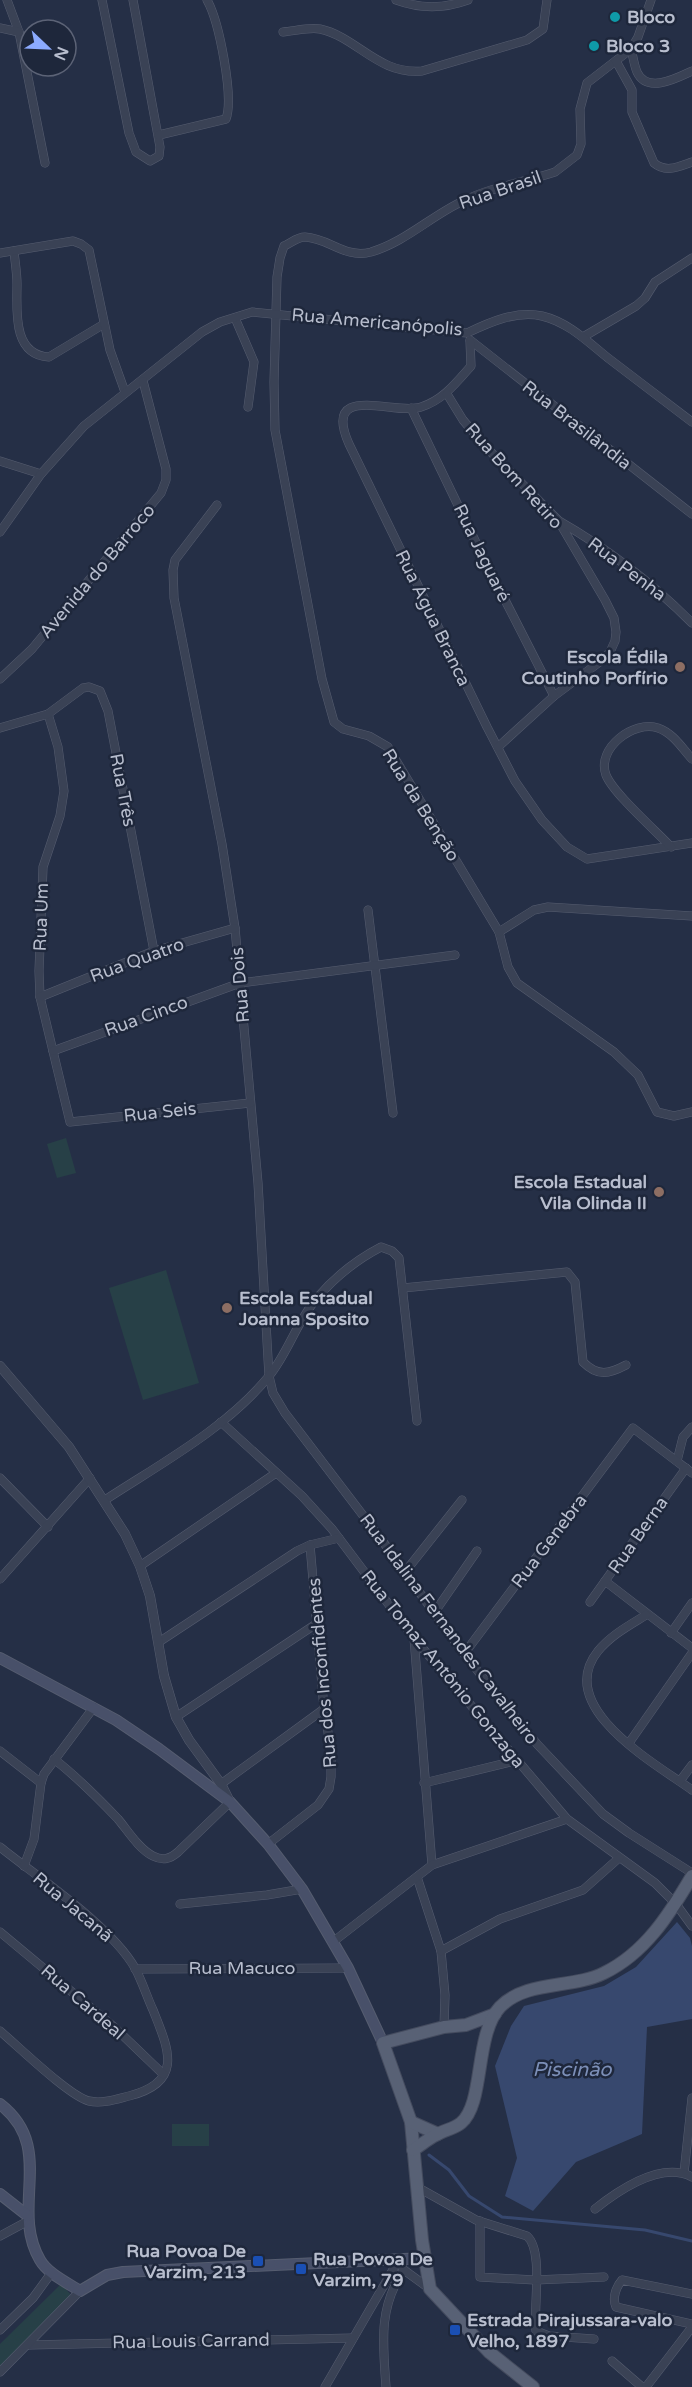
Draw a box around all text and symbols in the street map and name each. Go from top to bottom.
place label: Bloco [627,6,675,28]
marker: Bloco [608,10,622,24]
north arrow [18,18,78,78]
place label: Bloco 3 [606,35,670,57]
marker: Bloco 3 [587,39,601,53]
text: N [49,44,73,63]
street label: Rua Brasil [456,166,544,214]
street label: Rua Americanópolis [291,304,463,340]
street label: Rua Brasilândia [518,376,636,474]
street label: Rua Bom Retiro [461,418,567,534]
street label: Avenida do Barroco [34,499,160,643]
street label: Rua Jaguaré [449,500,515,606]
street label: Rua Penha [583,532,671,606]
street label: Rua Água Branca [390,546,476,690]
place label: Escola Édila Coutinho Porfírio [522,646,668,689]
marker: Escola Édila Coutinho Porfírio [673,660,687,674]
street label: Rua da Benção [378,745,465,866]
street label: Rua Três [105,752,141,828]
street label: Rua Um [29,882,53,952]
street label: Rua Quatro [87,933,187,987]
street label: Rua Dois [226,946,254,1024]
street label: Rua Cinco [101,991,191,1041]
street label: Rua Seis [123,1097,197,1127]
place label: Escola Estadual Vila Olinda II [513,1171,647,1214]
marker: Escola Estadual Vila Olinda II [652,1185,666,1199]
place label: Escola Estadual Joanna Sposito [238,1287,373,1330]
marker: Escola Estadual Joanna Sposito [220,1301,234,1315]
street label: Rua Genebra [507,1490,591,1592]
street label: Rua Berna [603,1492,673,1578]
street label: Rua Idalina Fernandes Cavalheiro [355,1509,543,1749]
street label: Rua Tomaz Antônio Gonzaga [356,1566,530,1772]
street label: Rua dos Inconfidentes [303,1577,341,1769]
street label: Rua Jacanã [28,1867,118,1947]
street label: Rua Macuco [188,1957,296,1979]
street label: Rua Cardeal [37,1960,129,2044]
water label: Piscinão [532,2058,612,2082]
place label: Rua Povoa De Varzim, 213 [126,2240,246,2283]
place label: Rua Povoa De Varzim, 79 [313,2248,433,2291]
marker: Rua Povoa De Varzim, 213 [251,2254,265,2268]
marker: Rua Povoa De Varzim, 79 [294,2262,308,2276]
place label: Estrada Pirajussara-valo Velho, 1897 [467,2309,673,2352]
marker: Estrada Pirajussara-valo Velho, 1897 [448,2323,462,2337]
street label: Rua Louis Carrand [112,2329,270,2353]

